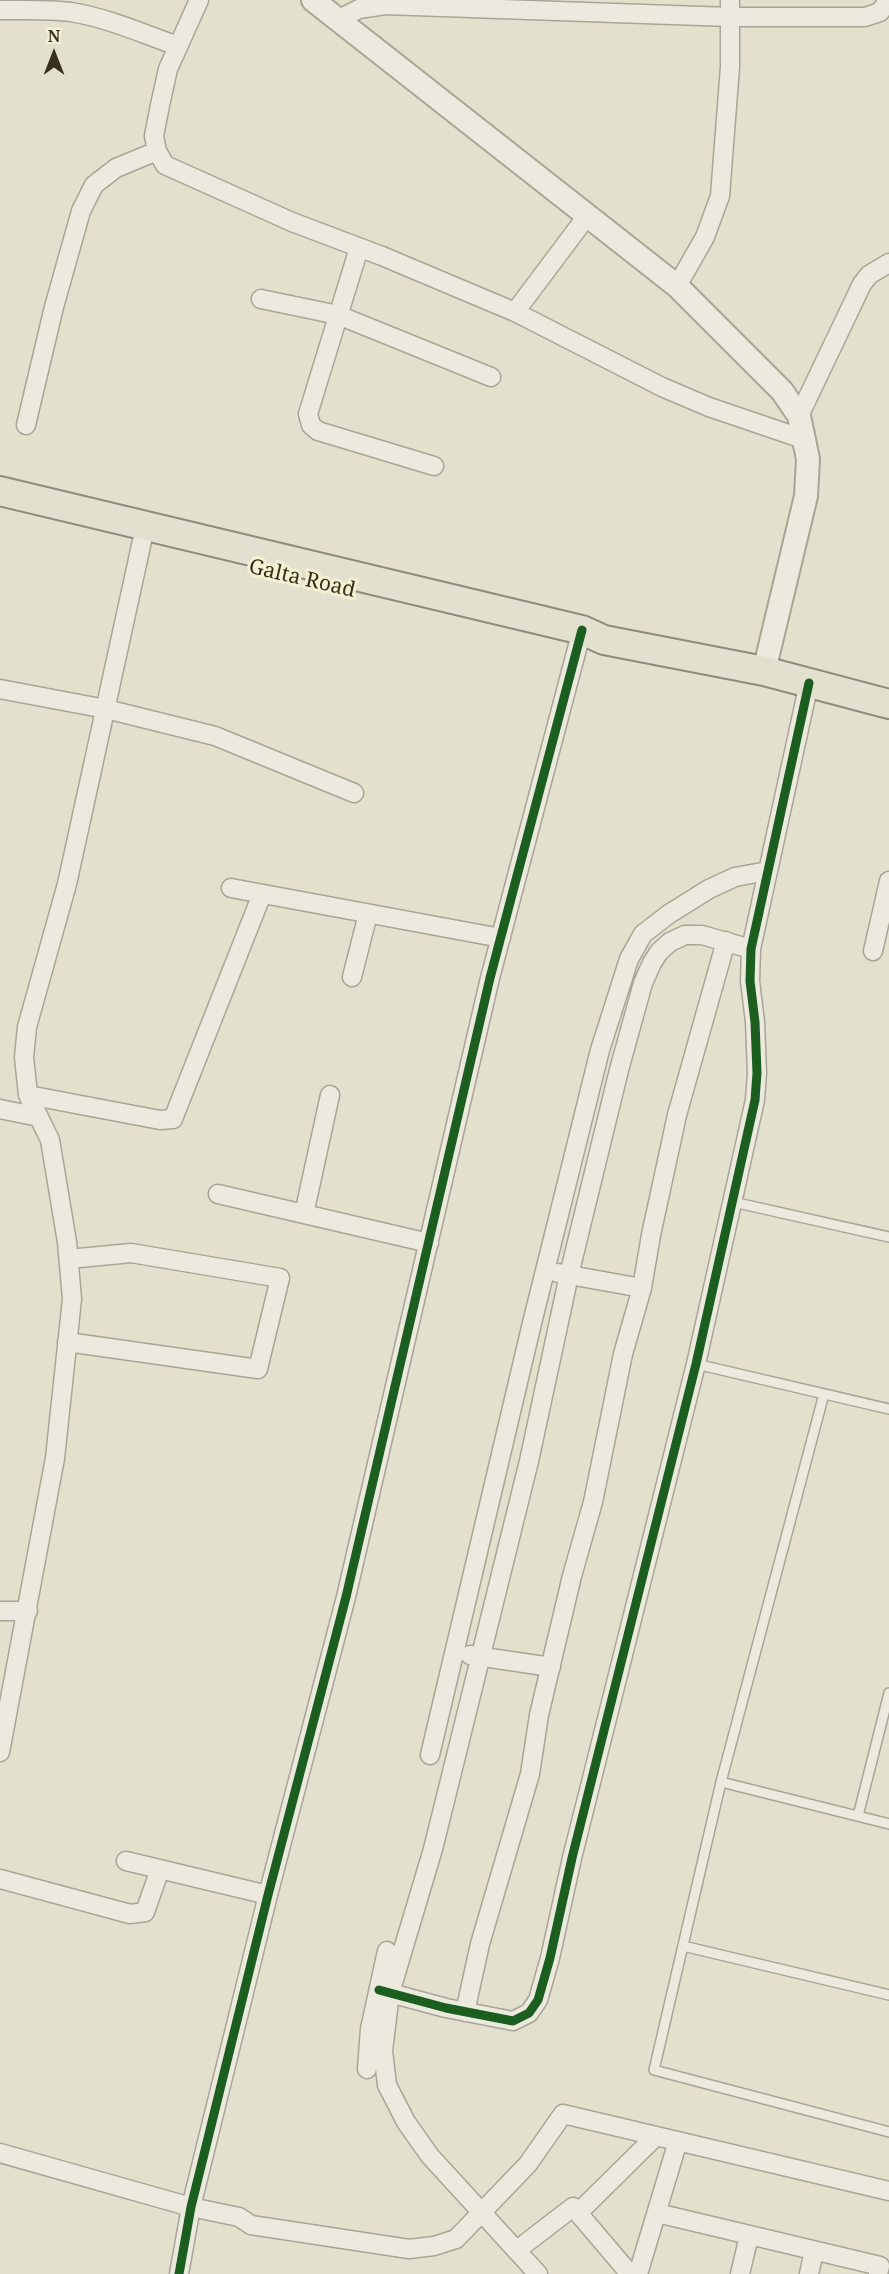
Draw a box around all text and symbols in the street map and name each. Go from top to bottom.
north arrow [24,24,84,84]
text: N [48,25,60,47]
street label: Galta Road [246,555,358,603]

